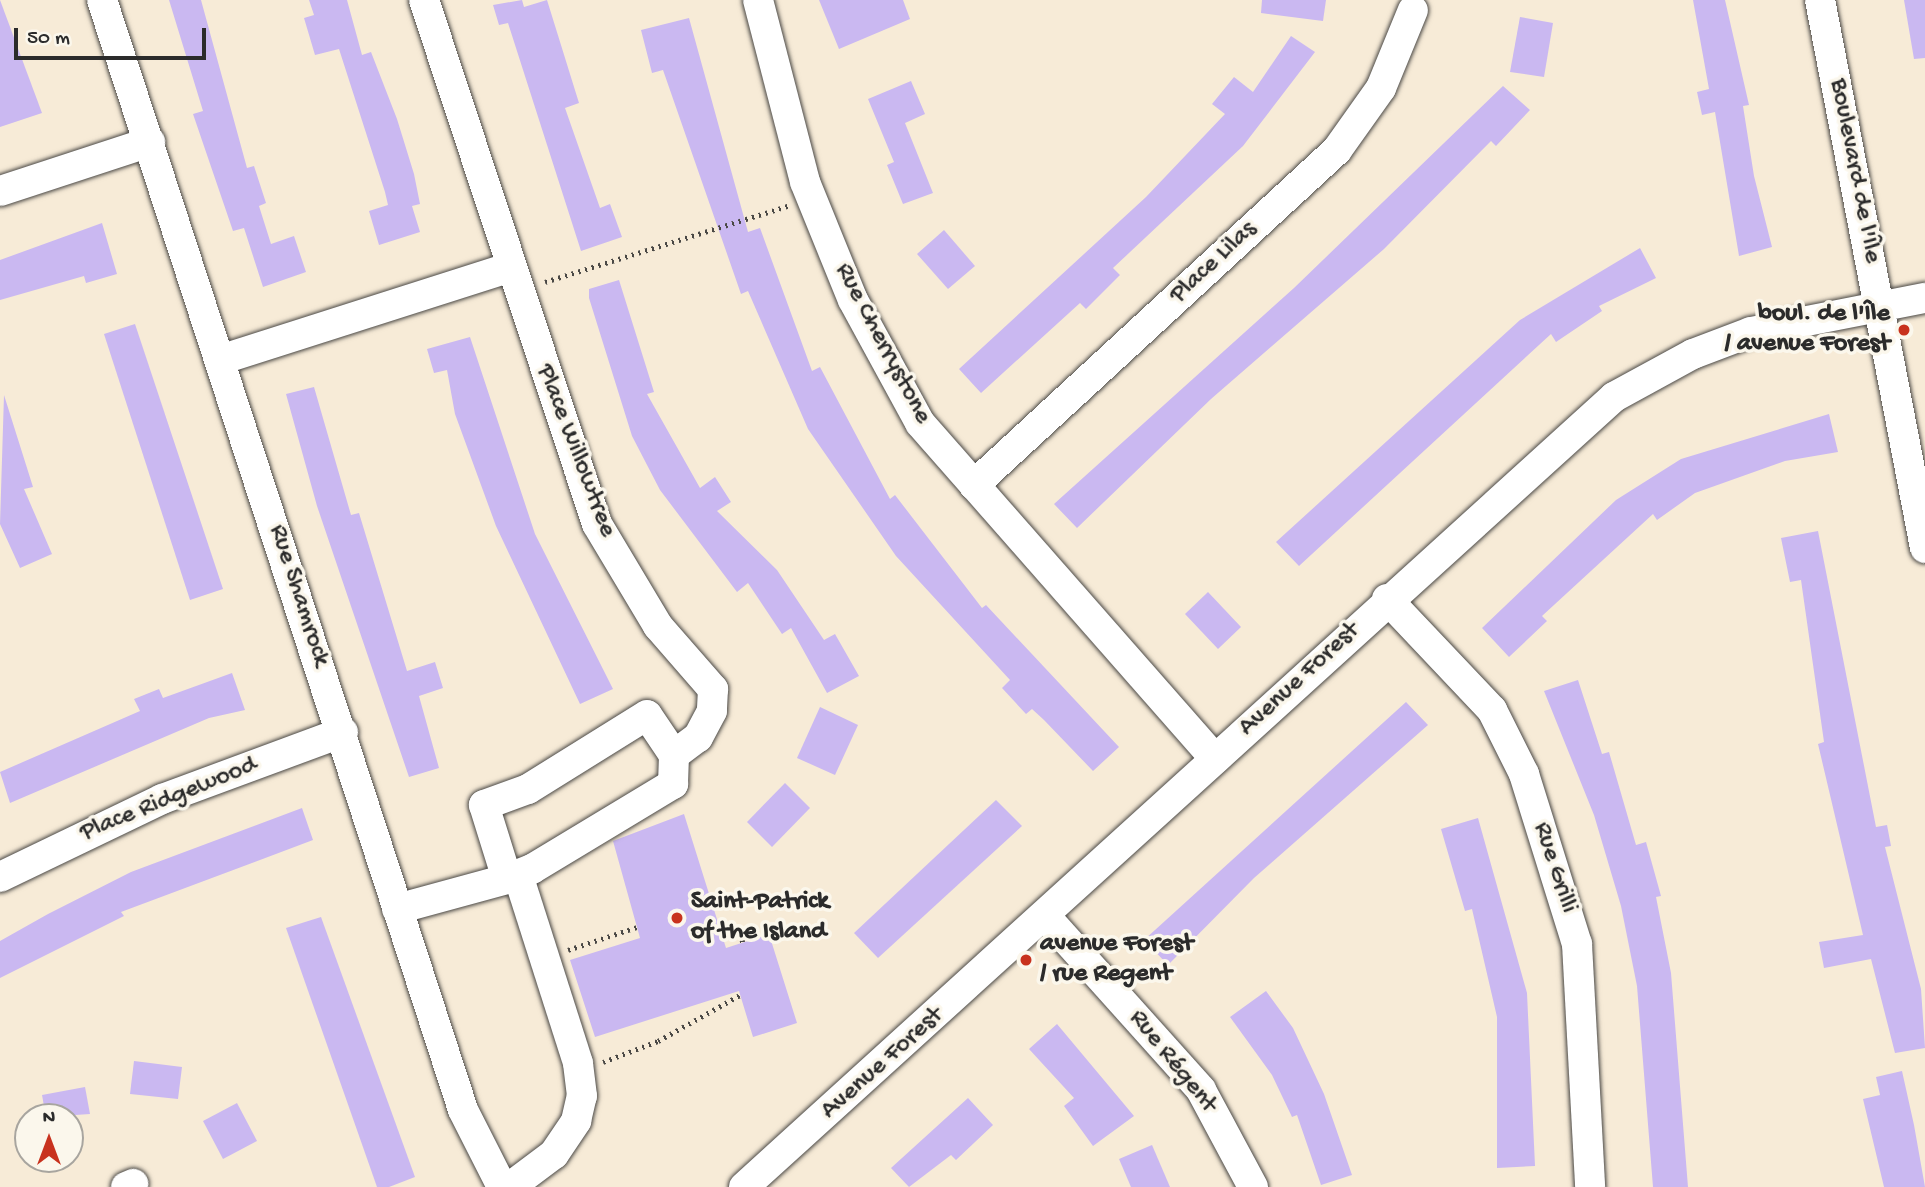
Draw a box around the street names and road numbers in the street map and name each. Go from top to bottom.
street label: Boulevard de l'Île [1821,76,1887,266]
street label: Place Lilas [1164,215,1264,311]
street label: Rue Cherrystone [827,258,937,430]
street label: Place Willowtree [528,360,622,542]
street label: Rue Shamrock [260,521,336,671]
street label: Avenue Forest [1233,616,1367,744]
street label: Place Ridgewood [76,750,262,850]
street label: Rue Grilli [1525,819,1583,917]
street label: Avenue Forest [815,1001,951,1127]
street label: Rue Régent [1121,1004,1223,1120]

